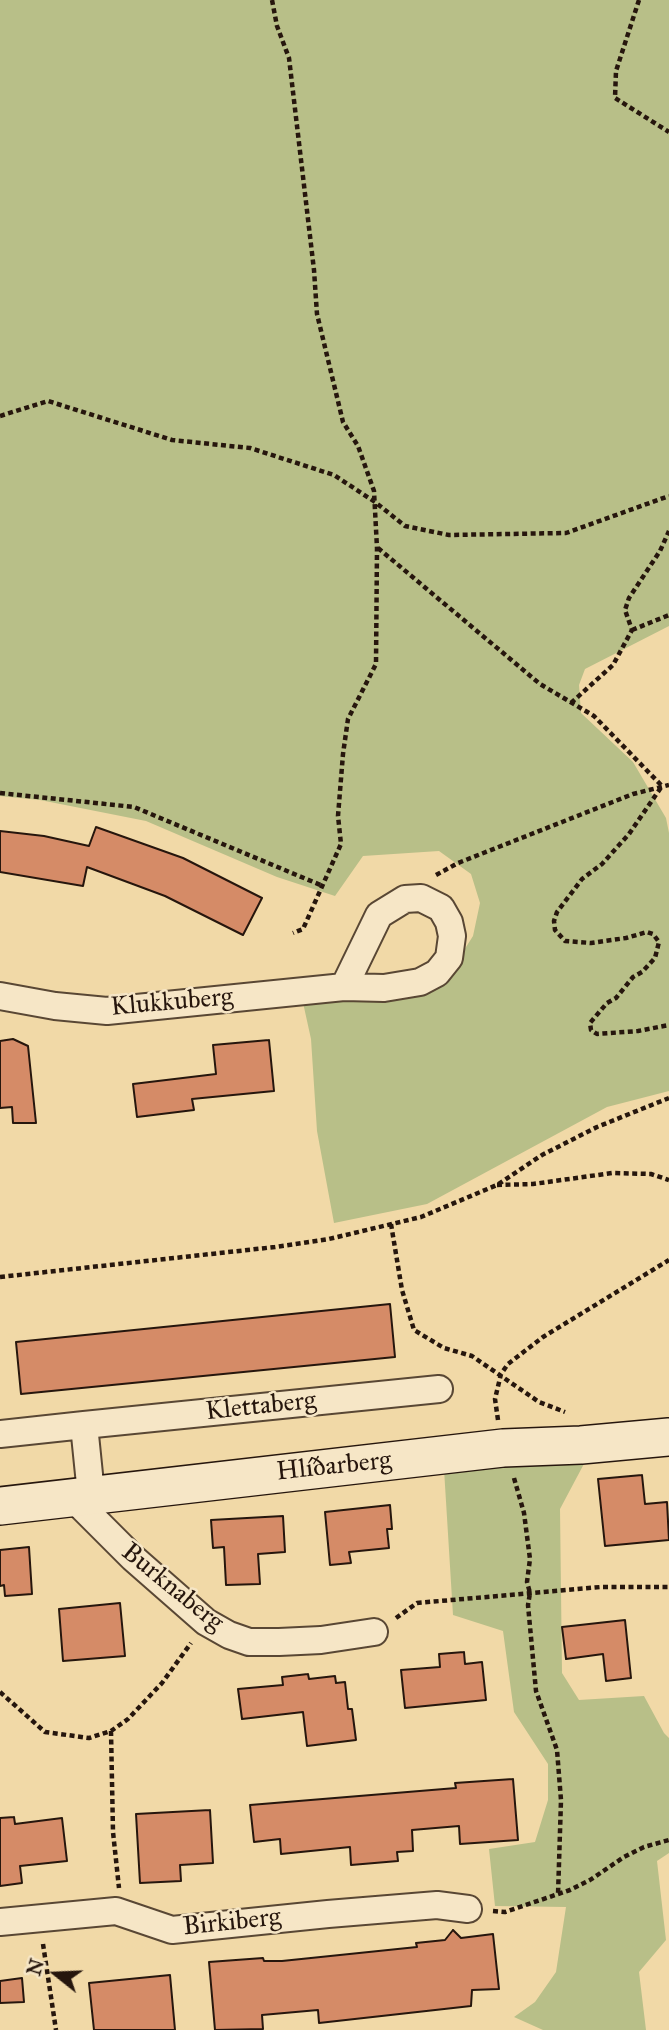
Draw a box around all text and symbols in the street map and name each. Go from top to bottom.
street label: Klukkuberg [110,982,234,1024]
street label: Klettaberg [204,1386,318,1428]
street label: Hlíðarberg [275,1445,393,1489]
street label: Burknaberg [114,1537,230,1639]
street label: Birkiberg [182,1902,282,1944]
north arrow [21,1939,91,2009]
text: N [22,1956,49,1979]

